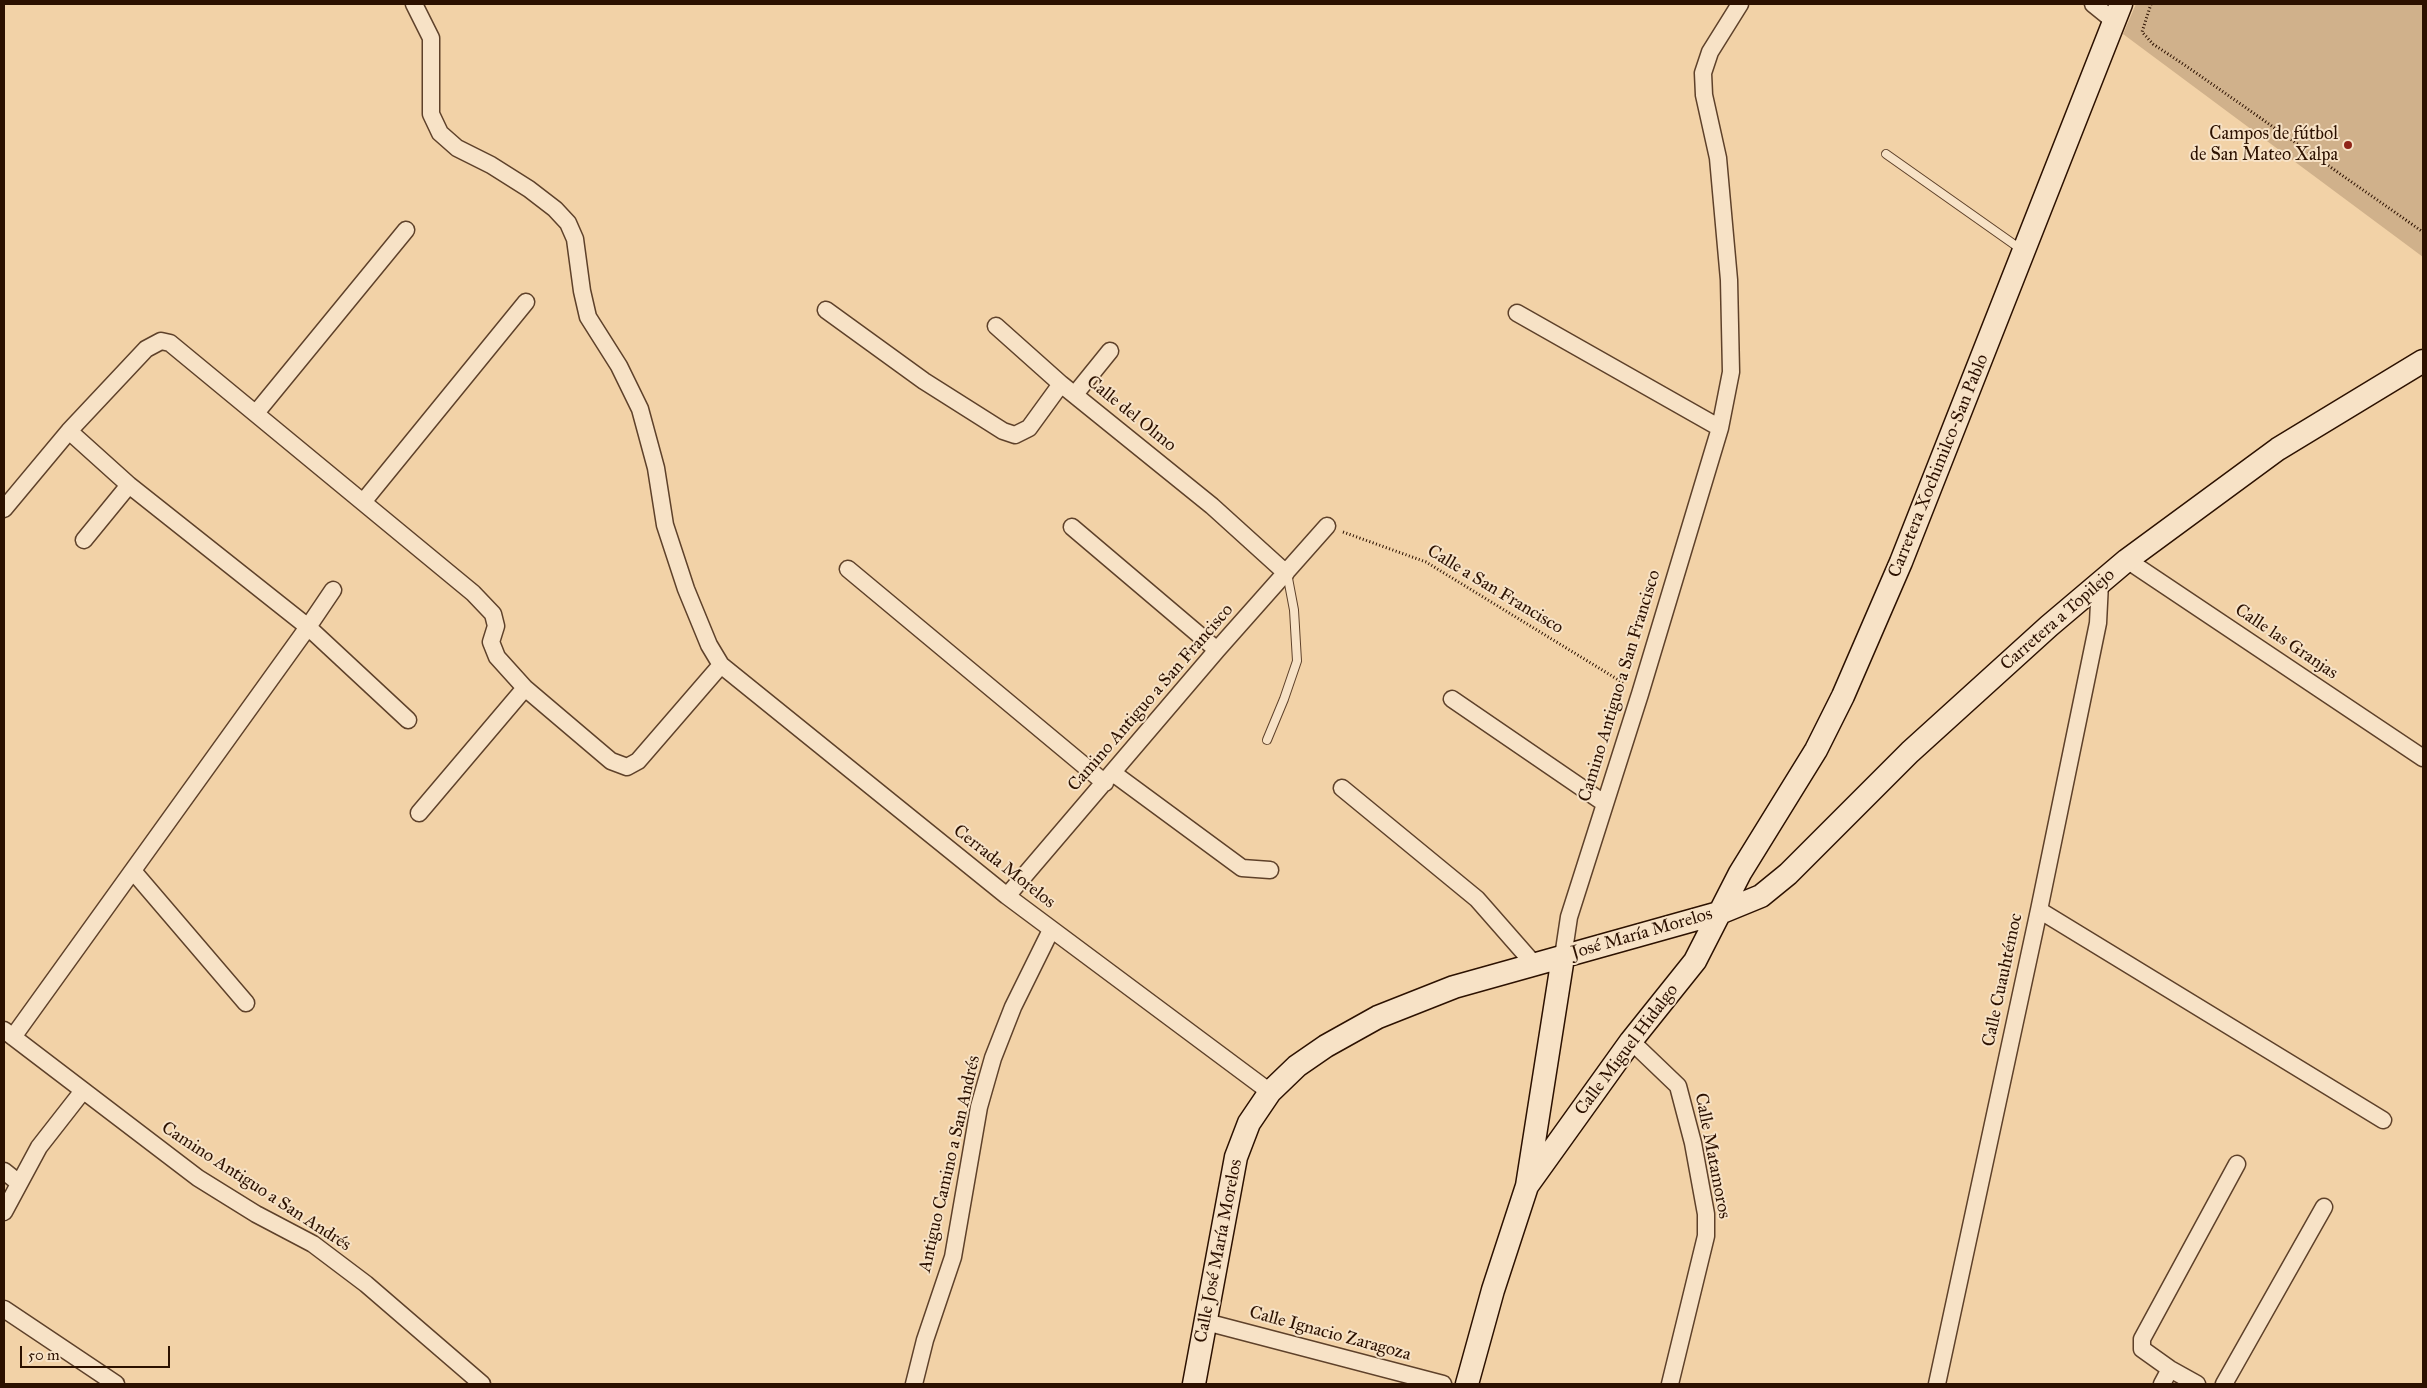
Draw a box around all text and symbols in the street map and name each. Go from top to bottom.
place label: Campos de fútbol de San Mateo Xalpa [2190,124,2338,166]
marker: Campos de fútbol de San Mateo Xalpa [2342,139,2354,151]
street label: Carretera Xochimilco-San Pablo [1884,351,1994,581]
street label: Calle del Olmo [1082,371,1180,457]
street label: Calle a San Francisco [1423,541,1567,639]
street label: Carretera a Topilejo [1996,565,2120,675]
street label: Camino Antiguo a San Francisco [1574,567,1666,805]
street label: Camino Antiguo a San Francisco [1064,600,1238,796]
street label: Calle las Granjas [2230,600,2342,684]
street label: Cerrada Morelos [949,820,1059,914]
street label: José María Morelos [1569,904,1715,964]
street label: Calle Cuauhtémoc [1978,911,2028,1049]
street label: Calle Miguel Hidalgo [1571,980,1683,1120]
street label: Antiguo Camino a San Andrés [915,1054,985,1274]
street label: Calle Matamoros [1689,1091,1735,1221]
street label: Camino Antiguo a San Andrés [157,1118,355,1256]
street label: Calle José María Morelos [1191,1157,1247,1345]
street label: Calle Ignacio Zaragoza [1247,1302,1413,1366]
scale bar [22,1336,172,1368]
text: 50 m [28,1346,60,1364]

